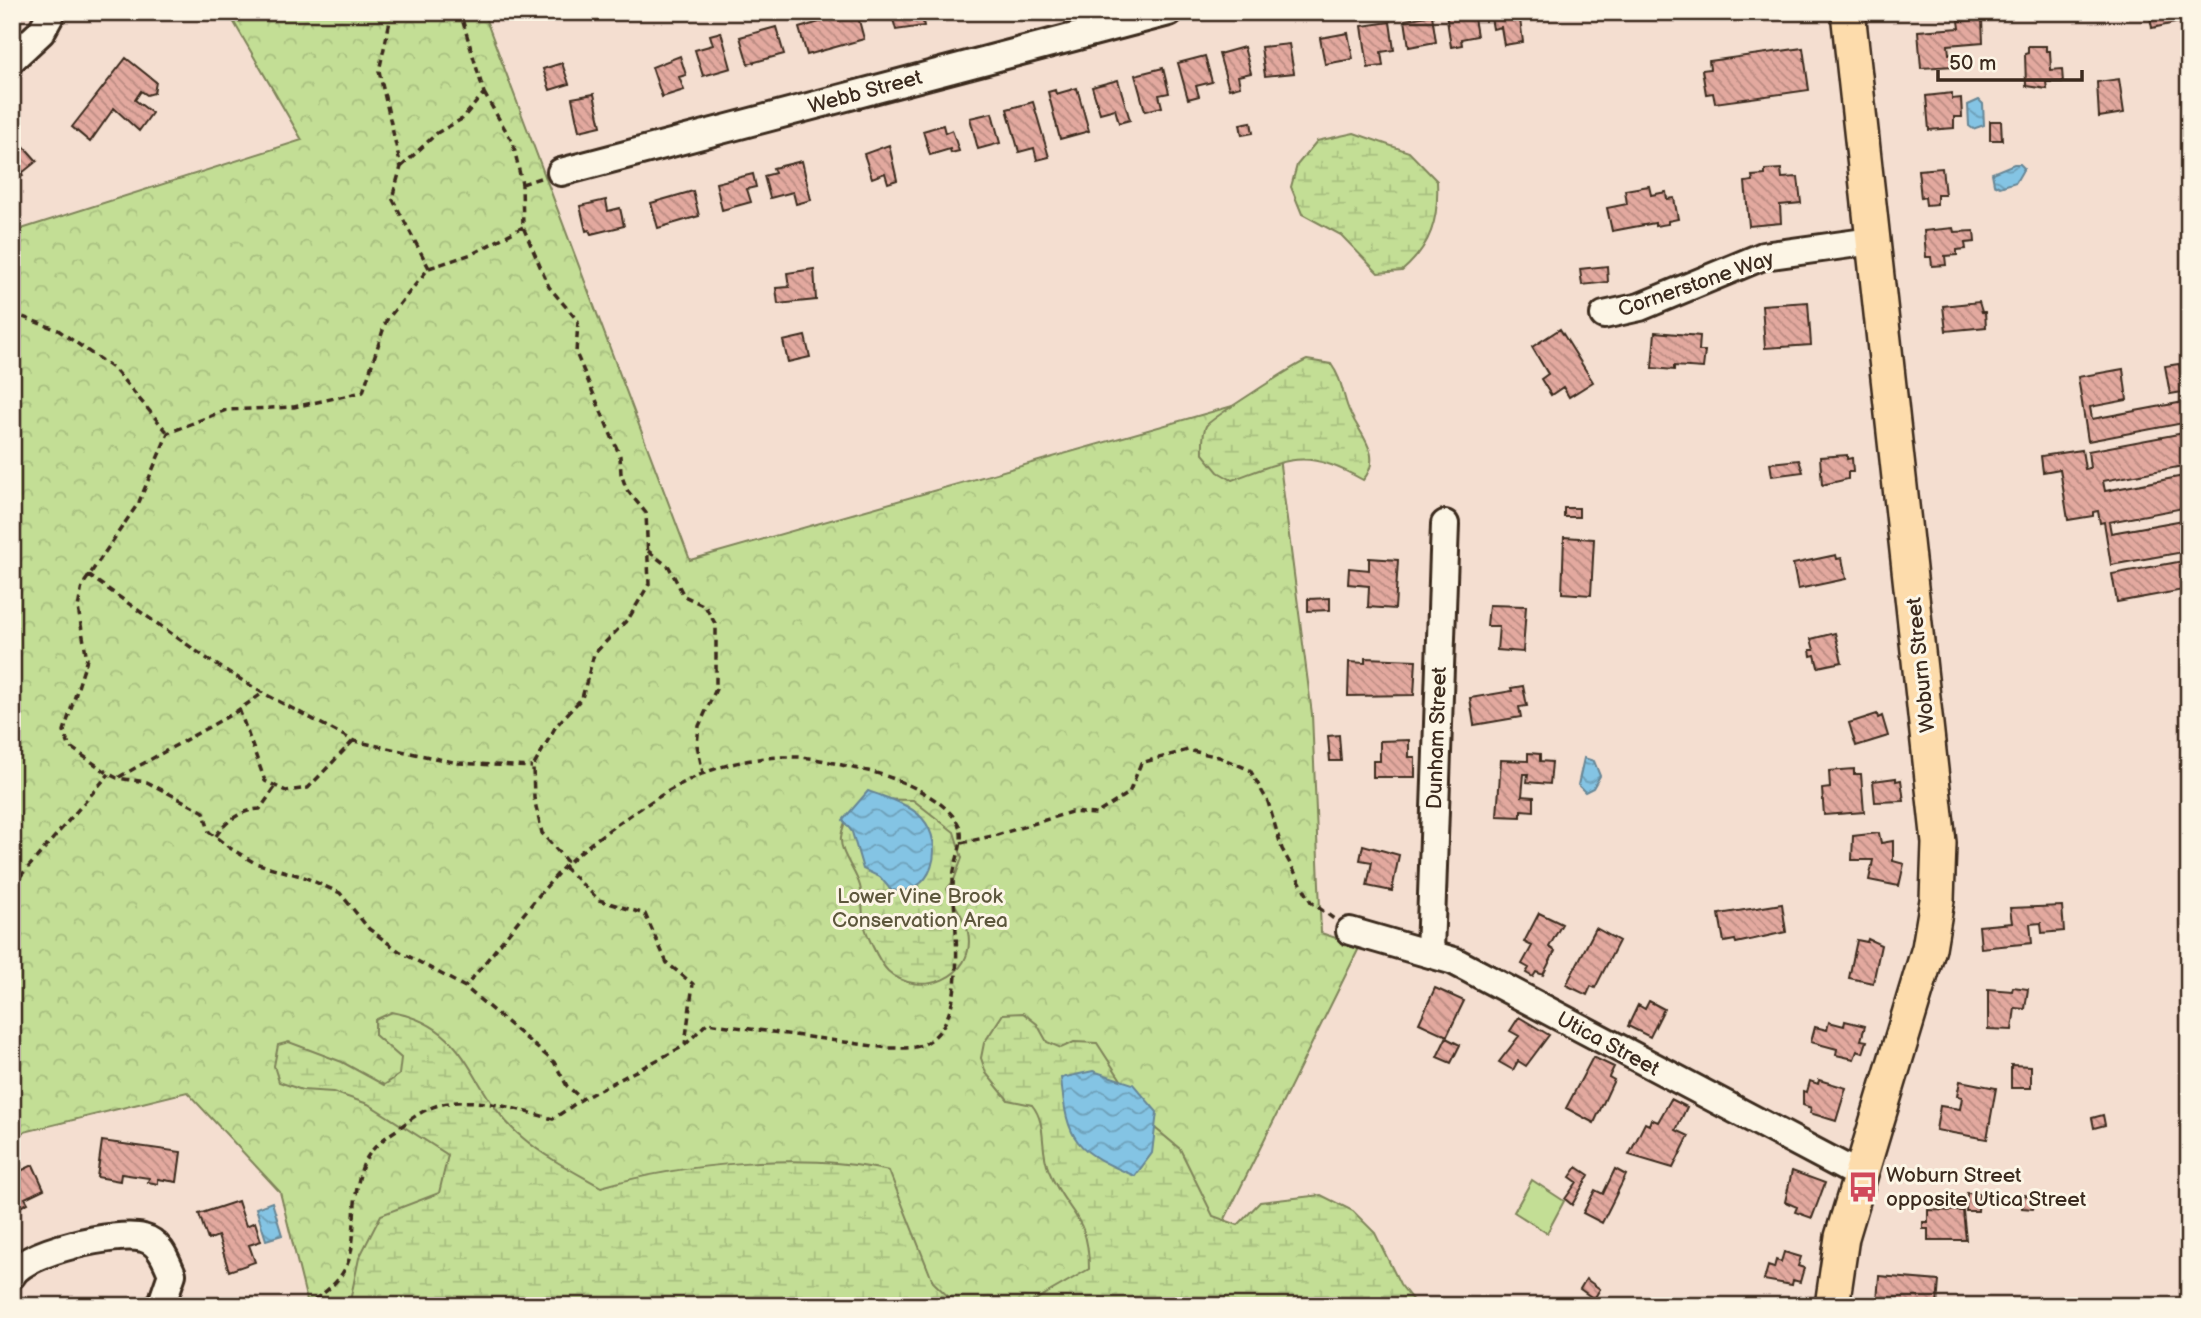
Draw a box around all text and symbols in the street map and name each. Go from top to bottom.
scale bar [1938,38,2082,82]
text: 50 m [1949,51,1996,76]
street label: Webb Street [805,65,925,119]
street label: Cornerstone Way [1615,245,1778,322]
street label: Woburn Street [1901,596,1941,734]
street label: Dunham Street [1422,666,1452,810]
park label: Lower Vine Brook Conservation Area [832,884,1008,933]
street label: Utica Street [1552,1007,1664,1082]
place label: Woburn Street opposite Utica Street [1886,1163,2087,1212]
bus stop icon: Woburn Street opposite Utica Street [1846,1170,1880,1204]

